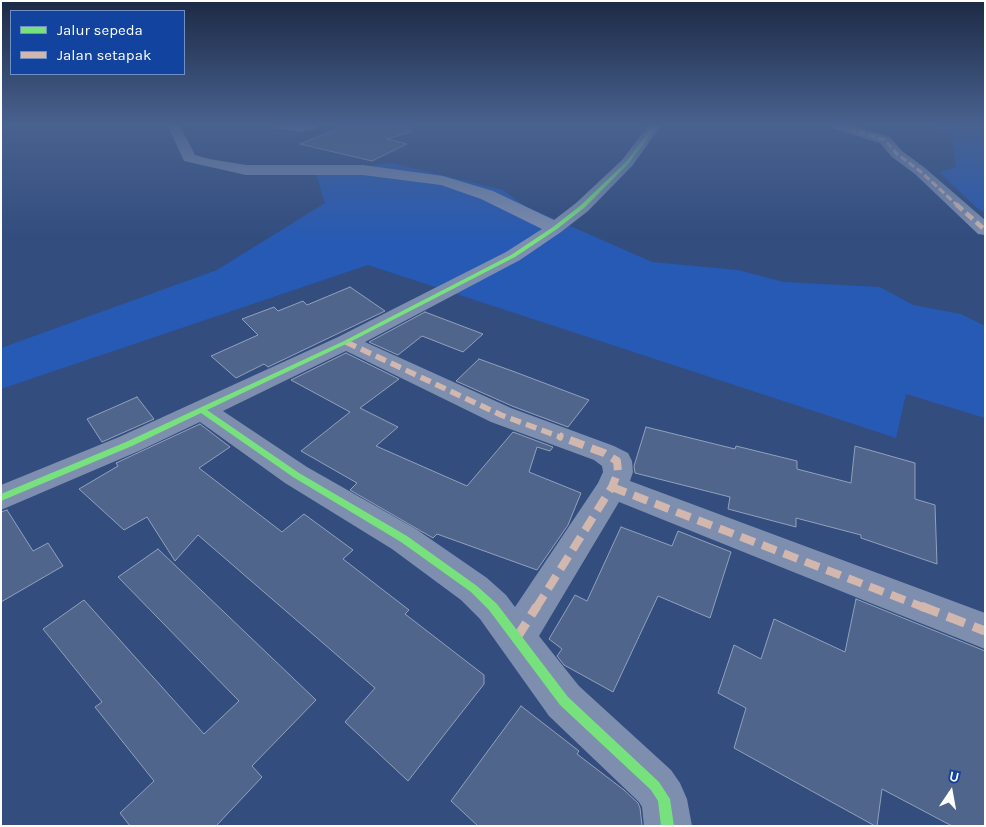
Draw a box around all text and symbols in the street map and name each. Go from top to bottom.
legend [10,10,185,75]
text: Jalur sepeda [57,21,143,39]
text: Jalan setapak [57,46,151,64]
north arrow [926,767,976,817]
text: U [948,768,961,786]

